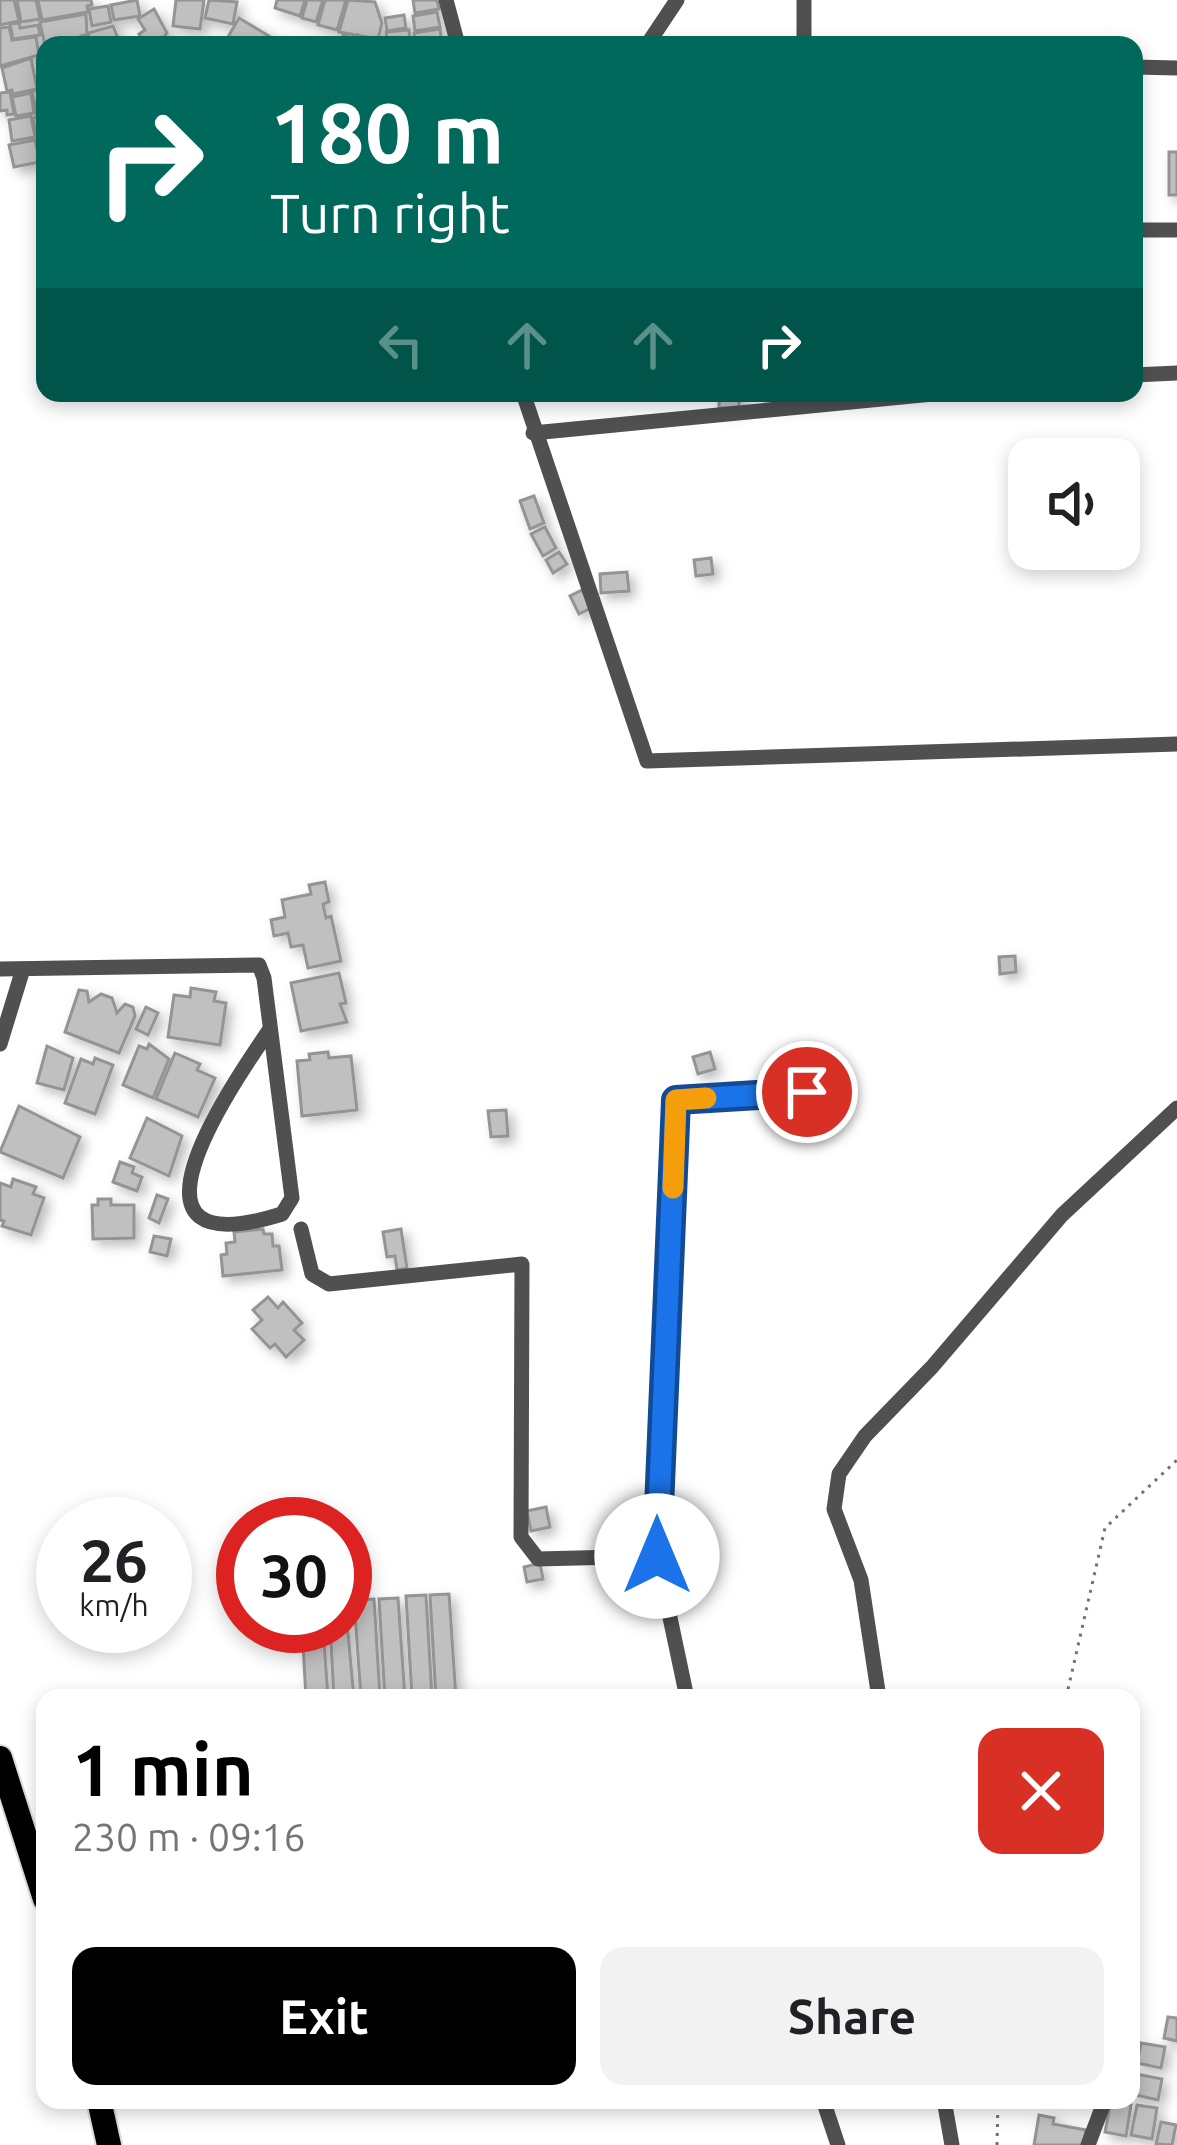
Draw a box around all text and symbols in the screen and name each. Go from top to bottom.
icon: right [72,84,228,240]
text: 180 m [270,85,504,179]
text: Turn right [270,183,510,243]
icon: left [368,312,434,378]
icon: ahead [494,312,560,378]
icon: ahead [620,312,686,378]
icon: right [746,312,812,378]
map controls [1008,438,1140,570]
button: sound [1008,438,1140,570]
pin [756,1041,858,1143]
icon: arrive [774,1059,840,1125]
position arrow [594,1493,720,1619]
speed limit sign: 30 [216,1497,372,1653]
text: 26 [80,1526,148,1593]
text: km/h [79,1588,149,1622]
button: close [978,1728,1104,1854]
text: 1 min [72,1729,254,1810]
text: 230 m · 09:16 [72,1815,306,1858]
button: Exit [72,1947,576,2085]
button: Share [600,1947,1104,2085]

